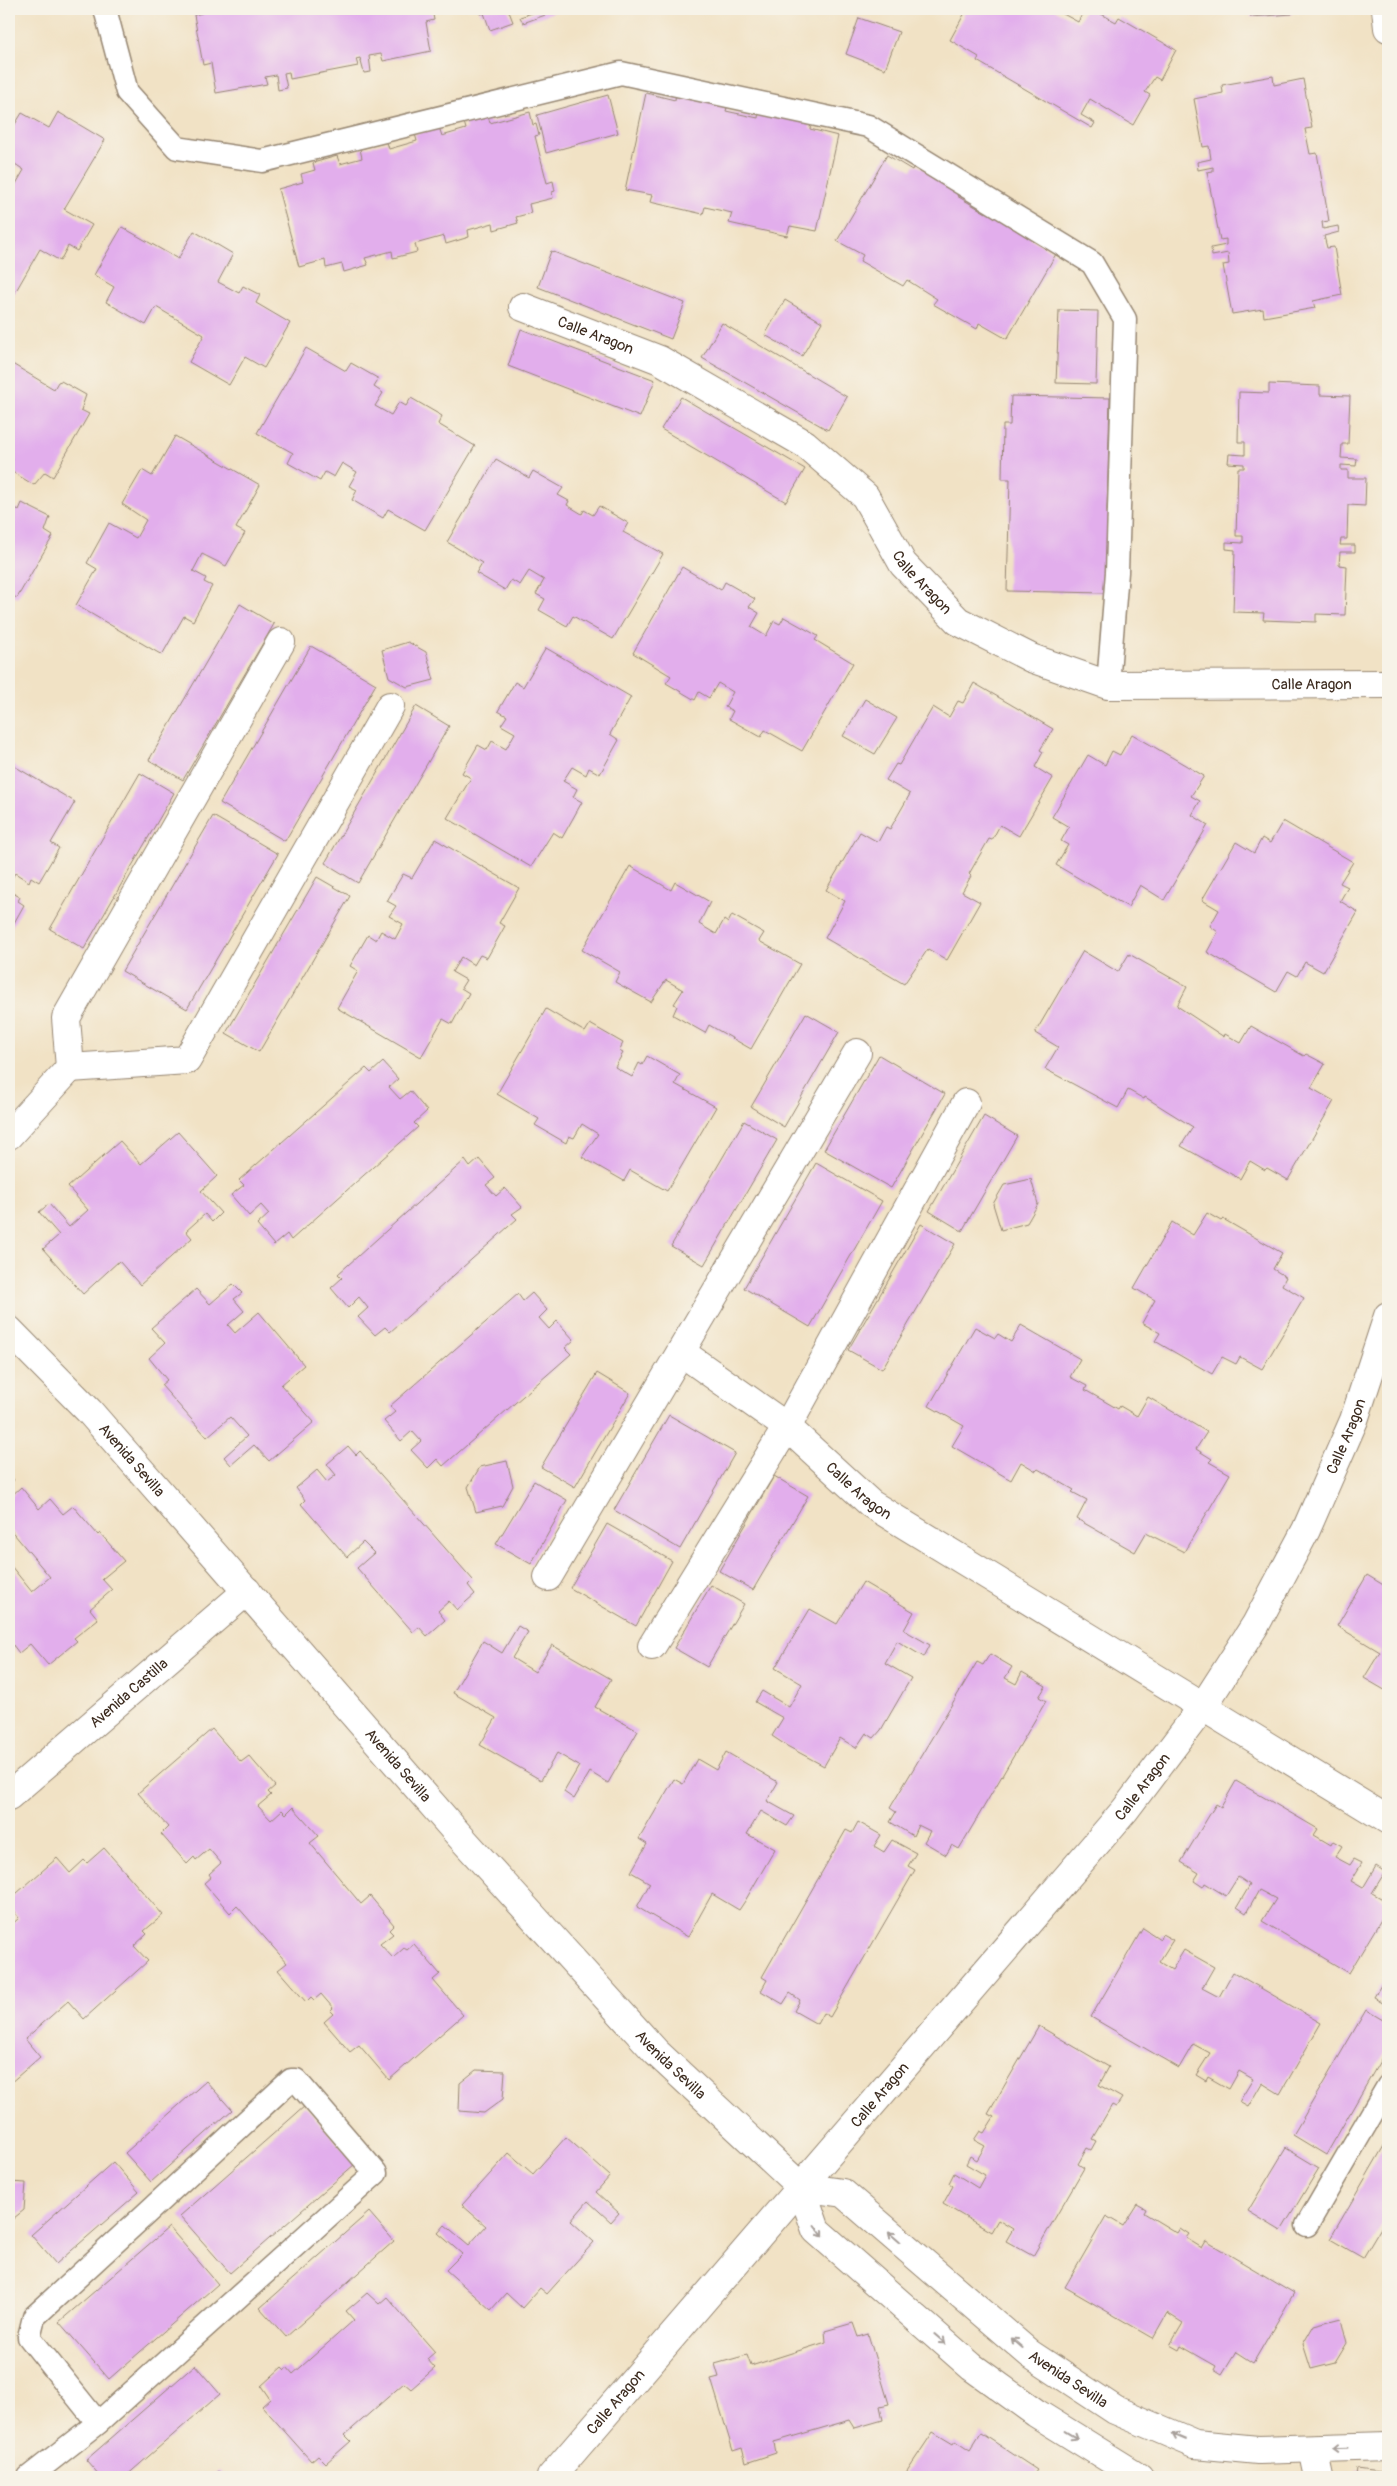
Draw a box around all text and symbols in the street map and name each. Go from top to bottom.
street label: Calle Aragon [555,312,637,358]
street label: Calle Aragon [888,547,956,618]
street label: Calle Aragon [1271,675,1352,694]
street label: Calle Aragon [1322,1396,1370,1477]
street label: Avenida Sevilla [95,1419,169,1501]
street label: Calle Aragon [822,1458,895,1524]
street label: Avenida Castilla [86,1654,172,1732]
street label: Avenida Sevilla [361,1725,435,1806]
street label: Calle Aragon [1111,1749,1174,1825]
street label: Avenida Sevilla [631,2026,710,2103]
street label: Calle Aragon [846,2058,913,2132]
one-way arrow [814,2224,824,2238]
one-way arrow [887,2231,900,2243]
one-way arrow [933,2333,946,2344]
one-way arrow [1011,2338,1024,2349]
street label: Avenida Sevilla [1025,2346,1112,2412]
street label: Calle Aragon [582,2365,649,2439]
one-way arrow [1064,2430,1078,2440]
one-way arrow [1172,2431,1187,2441]
one-way arrow [1332,2443,1348,2453]

